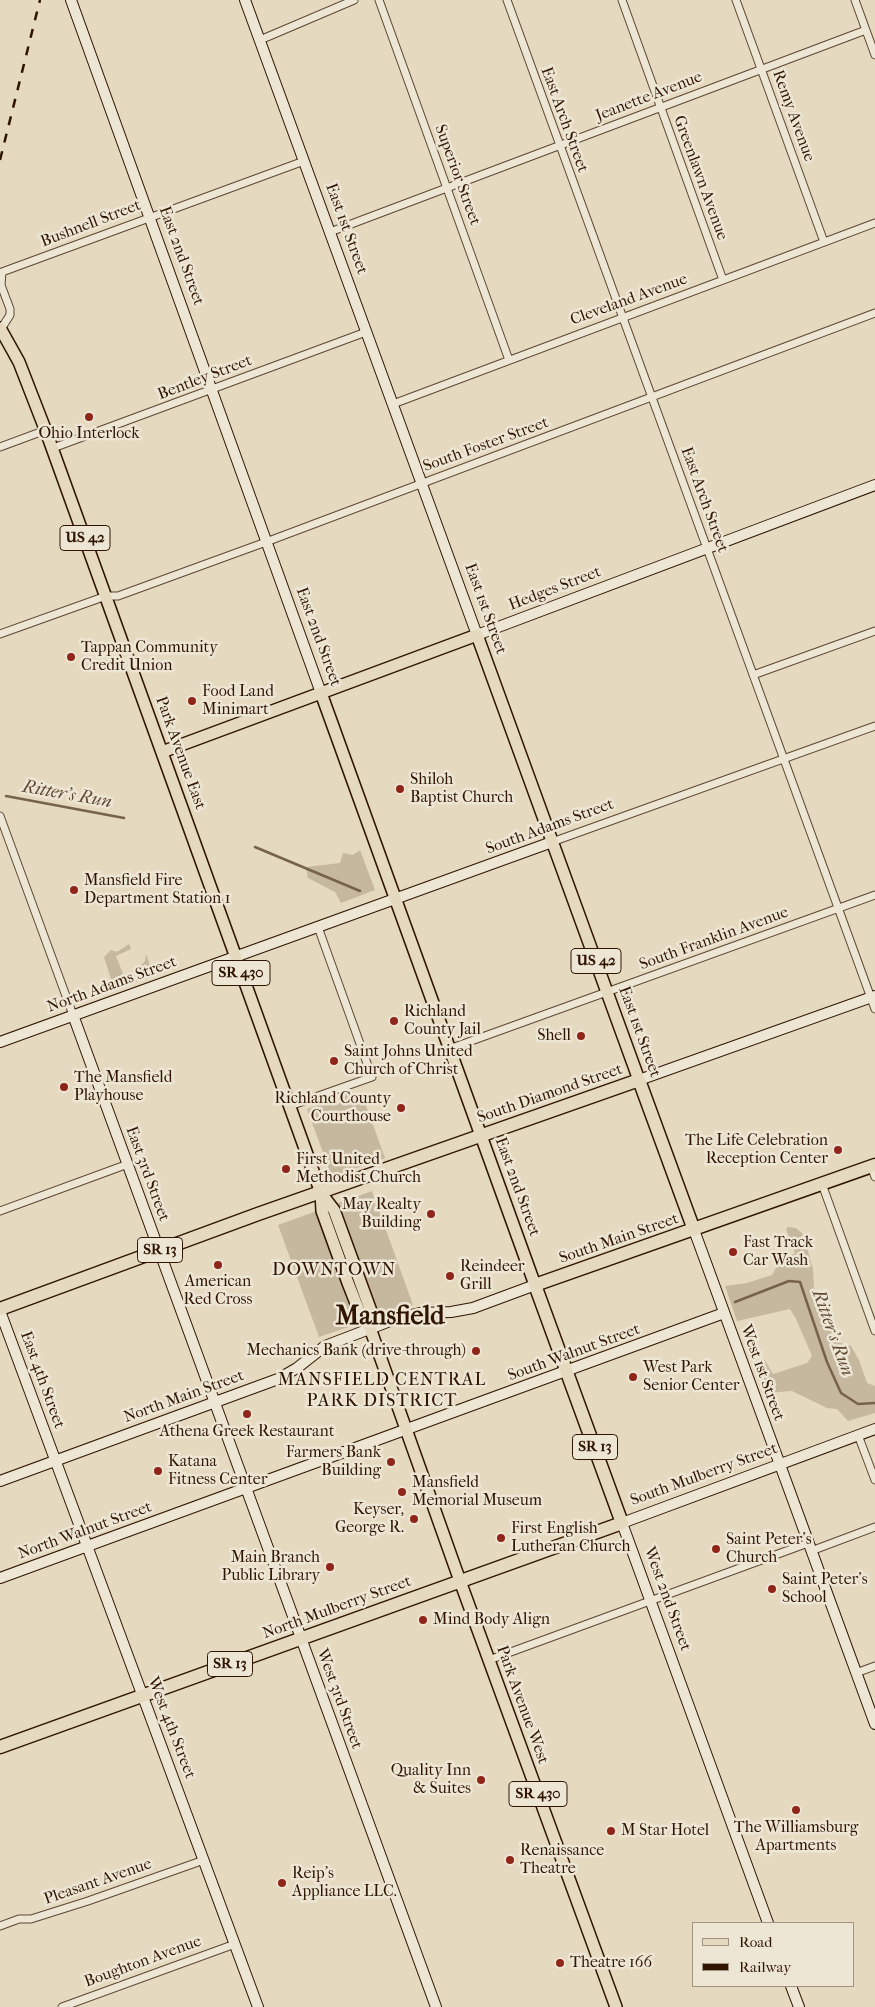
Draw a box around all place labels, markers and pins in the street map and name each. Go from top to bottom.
marker: Ohio Interlock [83,411,95,423]
place label: Ohio Interlock [38,424,140,444]
place label: Tappan Community Credit Union [81,638,218,676]
marker: Tappan Community Credit Union [65,651,77,663]
place label: Food Land Minimart [202,682,274,720]
marker: Food Land Minimart [186,695,198,707]
place label: Shiloh Baptist Church [410,770,513,808]
marker: Shiloh Baptist Church [394,783,406,795]
place label: Mansfield Fire Department Station 1 [84,871,230,909]
marker: Mansfield Fire Department Station 1 [68,884,80,896]
place label: Richland County Jail [404,1002,481,1040]
marker: Richland County Jail [388,1015,400,1027]
place label: Shell [537,1026,571,1046]
marker: Shell [575,1030,587,1042]
place label: Saint Johns United Church of Christ [344,1042,473,1080]
marker: Saint Johns United Church of Christ [328,1055,340,1067]
place label: The Mansfield Playhouse [74,1068,172,1106]
marker: The Mansfield Playhouse [58,1081,70,1093]
place label: Richland County Courthouse [274,1089,391,1127]
marker: Richland County Courthouse [395,1102,407,1114]
place label: The Life Celebration Reception Center [685,1131,828,1169]
marker: The Life Celebration Reception Center [832,1144,844,1156]
place label: First United Methodist Church [296,1150,421,1188]
marker: First United Methodist Church [280,1163,292,1175]
place label: May Realty Building [342,1195,421,1233]
marker: May Realty Building [425,1208,437,1220]
place label: Fast Track Car Wash [743,1233,813,1271]
marker: Fast Track Car Wash [727,1246,739,1258]
place label: Reindeer Grill [460,1257,525,1295]
marker: American Red Cross [212,1259,224,1271]
marker: Reindeer Grill [444,1270,456,1282]
place label: American Red Cross [184,1272,252,1310]
place label: Mechanics Bank (drive-through) [247,1341,466,1361]
marker: Mechanics Bank (drive-through) [470,1345,482,1357]
place label: West Park Senior Center [643,1358,740,1396]
marker: West Park Senior Center [627,1371,639,1383]
marker: Athena Greek Restaurant [241,1408,253,1420]
place label: Athena Greek Restaurant [160,1422,334,1442]
place label: Farmers Bank Building [286,1443,381,1481]
place label: Katana Fitness Center [168,1452,268,1490]
marker: Farmers Bank Building [385,1456,397,1468]
marker: Katana Fitness Center [152,1465,164,1477]
place label: Mansfield Memorial Museum [412,1473,542,1511]
marker: Mansfield Memorial Museum [396,1486,408,1498]
place label: Keyser, George R. [335,1500,404,1538]
marker: Keyser, George R. [408,1513,420,1525]
place label: First English Lutheran Church [511,1519,630,1557]
place label: Saint Peter's Church [726,1530,812,1568]
marker: First English Lutheran Church [495,1532,507,1544]
marker: Saint Peter's Church [710,1543,722,1555]
place label: Main Branch Public Library [222,1548,320,1586]
marker: Main Branch Public Library [324,1561,336,1573]
place label: Saint Peter's School [782,1570,868,1608]
marker: Saint Peter's School [766,1583,778,1595]
place label: Mind Body Align [433,1610,550,1630]
marker: Mind Body Align [417,1614,429,1626]
place label: Quality Inn & Suites [391,1761,471,1799]
marker: Quality Inn & Suites [475,1774,487,1786]
marker: The Williamsburg Apartments [790,1804,802,1816]
place label: The Williamsburg Apartments [734,1818,858,1856]
place label: M Star Hotel [621,1821,709,1841]
marker: M Star Hotel [605,1825,617,1837]
place label: Renaissance Theatre [520,1841,604,1879]
marker: Renaissance Theatre [504,1854,516,1866]
place label: Reip's Appliance LLC. [292,1864,397,1902]
marker: Reip's Appliance LLC. [276,1877,288,1889]
place label: Theatre 166 [570,1953,652,1973]
marker: Theatre 166 [554,1957,566,1969]

